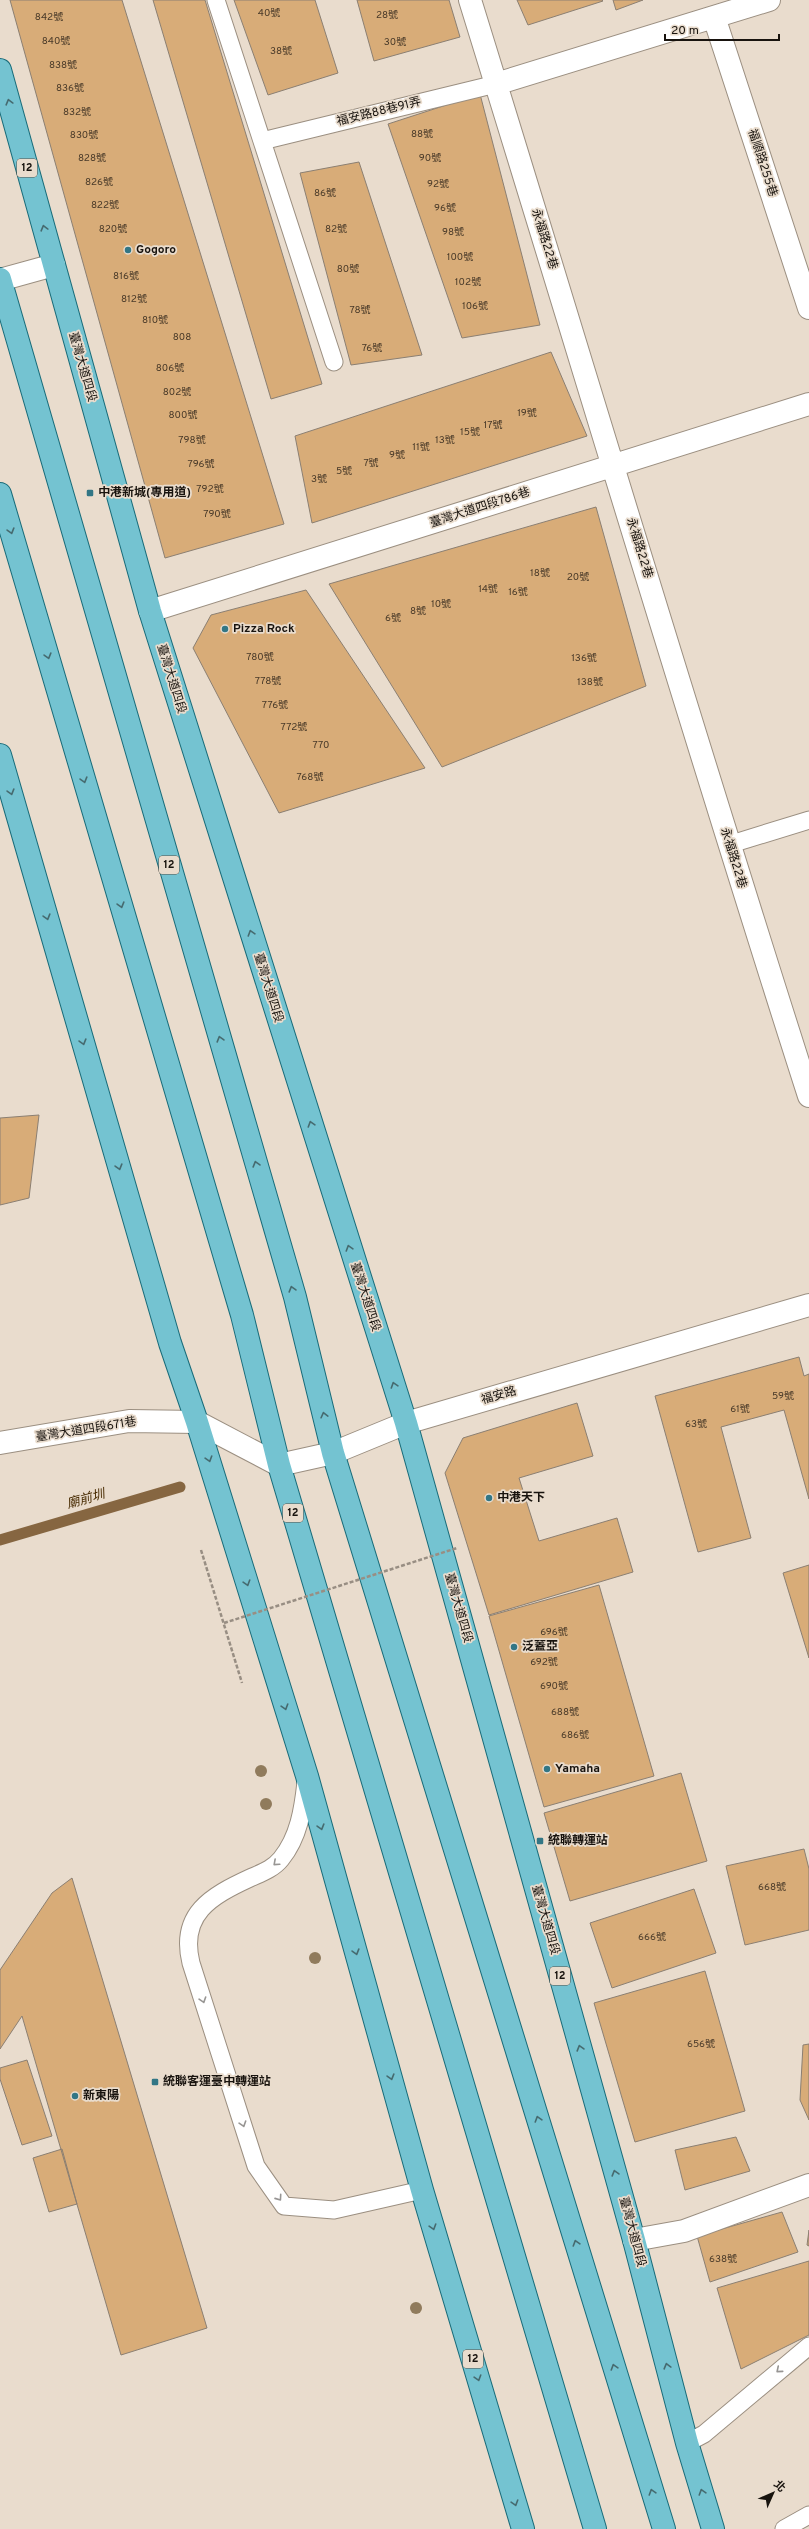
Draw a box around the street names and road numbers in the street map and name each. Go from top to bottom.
street label: 福安路88巷91弄 [335,94,423,130]
street label: 福順路255巷 [744,127,780,199]
road number: 12 [17,159,37,177]
street label: 永福路22巷 [527,207,561,271]
street label: 臺灣大道四段 [64,330,100,404]
street label: 臺灣大道四段786巷 [428,484,532,532]
street label: 永福路22巷 [622,516,656,580]
street label: 臺灣大道四段 [153,642,189,716]
street label: 永福路22巷 [716,826,750,890]
road number: 12 [159,856,179,874]
street label: 臺灣大道四段 [250,951,286,1025]
street label: 臺灣大道四段 [346,1260,384,1334]
street label: 福安路 [479,1383,519,1409]
street label: 臺灣大道四段671巷 [34,1414,138,1446]
road number: 12 [283,1504,303,1522]
street label: 臺灣大道四段 [440,1571,476,1645]
street label: 臺灣大道四段 [527,1883,563,1957]
road number: 12 [550,1967,570,1985]
street label: 臺灣大道四段 [615,2195,649,2269]
road number: 12 [463,2350,483,2368]

